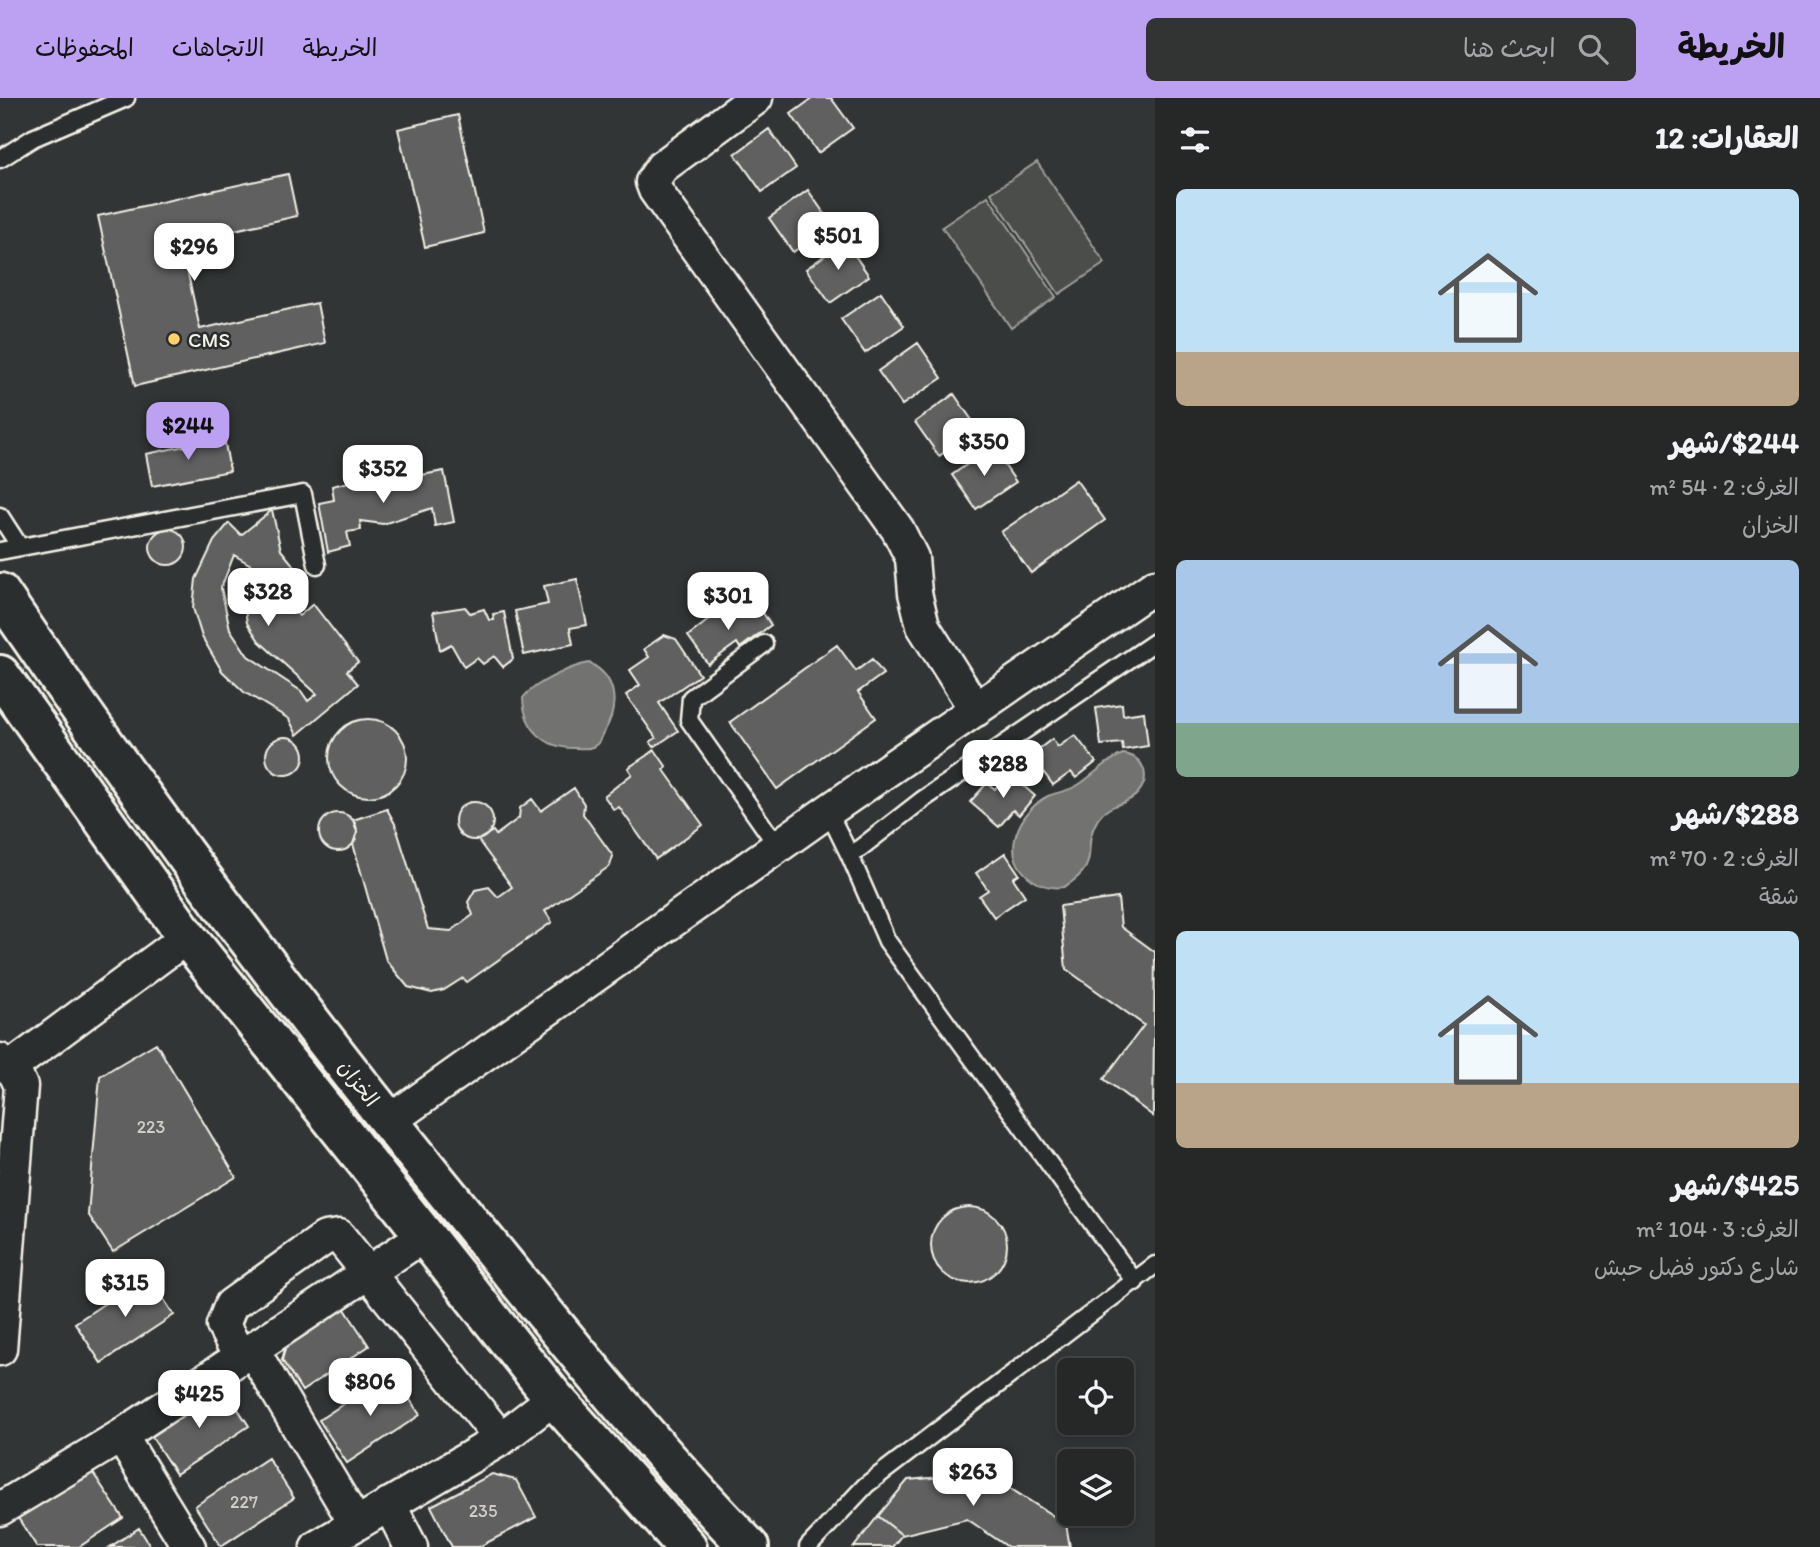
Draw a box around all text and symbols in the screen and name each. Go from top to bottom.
search box [1146,18,1636,81]
text: الخريطة [1678,27,1785,66]
icon: search [1574,30,1612,68]
text: ابحث هنا [1463,32,1556,64]
text: المحفوظات [35,33,134,62]
text: الاتجاهات [172,33,265,62]
text: الخريطة [303,33,377,62]
text: العقارات: 12 [1655,119,1799,156]
icon: filters [1176,121,1214,159]
pin: $501 [797,212,879,272]
text: $501 [814,221,862,249]
pin: $296 [153,223,235,283]
text: $296 [170,232,218,260]
icon: home [1425,235,1551,361]
place label: CMS [188,327,230,352]
marker: CMS [166,331,182,347]
pin: $244 [147,402,229,462]
text: $244 [162,411,214,439]
pin: $350 [943,418,1025,478]
text: $244/شهر [1669,424,1799,461]
text: $350 [959,427,1009,455]
pin: $352 [342,446,424,505]
text: $352 [359,454,407,482]
text: الغرف: 2 · 54 m² [1650,473,1799,501]
text: الخزان [1742,511,1799,539]
pin: $328 [227,568,309,628]
pin: $301 [687,573,769,632]
text: $328 [244,577,292,605]
text: $301 [703,581,753,609]
icon: home [1425,606,1551,732]
pin: $288 [962,740,1044,800]
text: $288 [979,749,1027,777]
text: $288/شهر [1673,795,1799,832]
text: الغرف: 2 · 70 m² [1650,844,1799,872]
text: شقة [1759,882,1799,910]
icon: home [1425,977,1551,1103]
street label: الخزان [333,1055,385,1111]
house number: 223 [137,1116,166,1138]
text: $425/شهر [1672,1166,1799,1203]
text: الغرف: 3 · 104 m² [1636,1215,1799,1243]
text: شارع دكتور فضل حبش [1594,1253,1799,1281]
pin: $315 [84,1260,166,1319]
text: $315 [102,1268,148,1296]
pin: $806 [329,1358,411,1418]
map controls [1057,1358,1134,1526]
button: locate [1057,1358,1134,1435]
text: $806 [345,1367,395,1395]
pin: $425 [158,1370,240,1430]
text: $425 [174,1379,224,1407]
pin: $263 [932,1448,1014,1508]
button: layers [1057,1449,1134,1526]
text: $263 [949,1457,997,1485]
house number: 227 [230,1491,258,1513]
house number: 235 [469,1500,497,1522]

